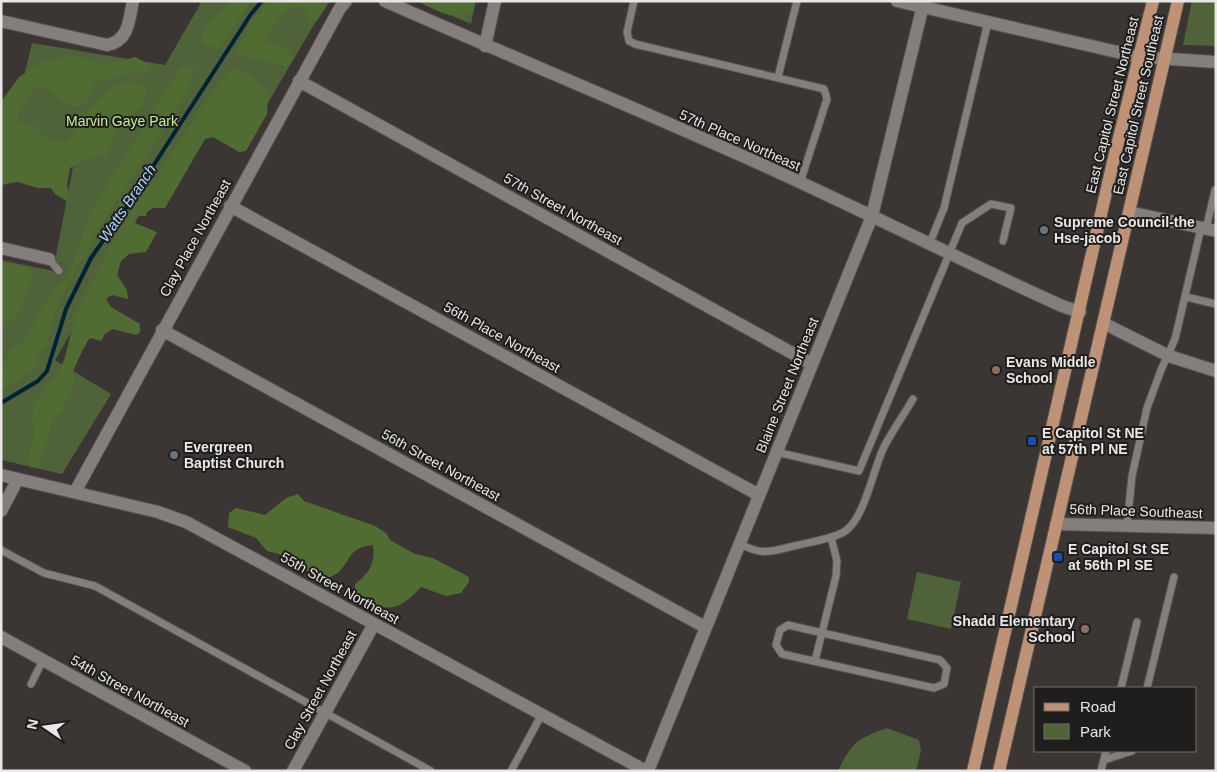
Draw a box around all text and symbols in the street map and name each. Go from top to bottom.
street label: East Capitol Street Southeast [1110,14,1166,196]
street label: East Capitol Street Northeast [1082,15,1142,195]
street label: 57th Place Northeast [677,106,803,174]
park label: Marvin Gaye Park [66,113,179,129]
water label: Watts Branch [95,161,159,245]
street label: 57th Street Northeast [501,170,625,248]
street label: Clay Place Northeast [156,177,234,299]
place label: Supreme Council-the Hse-jacob [1054,214,1195,246]
marker: Supreme Council-the Hse-jacob [1038,224,1050,236]
street label: 56th Place Northeast [441,298,563,376]
street label: Blaine Street Northeast [752,315,822,455]
place label: Evans Middle School [1006,354,1096,386]
marker: Evans Middle School [990,364,1002,376]
place label: E Capitol St NE at 57th Pl NE [1042,425,1144,457]
street label: 56th Street Northeast [379,426,503,504]
marker: E Capitol St NE at 57th Pl NE [1026,435,1038,447]
place label: Evergreen Baptist Church [184,439,284,471]
marker: Evergreen Baptist Church [168,449,180,461]
street label: 56th Place Southeast [1069,501,1203,521]
place label: E Capitol St SE at 56th Pl SE [1068,541,1169,573]
street label: 55th Street Northeast [278,549,402,627]
marker: E Capitol St SE at 56th Pl SE [1052,551,1064,563]
place label: Shadd Elementary School [953,613,1075,645]
marker: Shadd Elementary School [1079,623,1091,635]
street label: Clay Street Northeast [281,628,359,752]
street label: 54th Street Northeast [68,652,192,730]
legend [1034,687,1197,752]
text: Road [1080,698,1116,715]
north arrow [20,702,70,752]
text: N [23,717,41,731]
text: Park [1080,723,1111,740]

